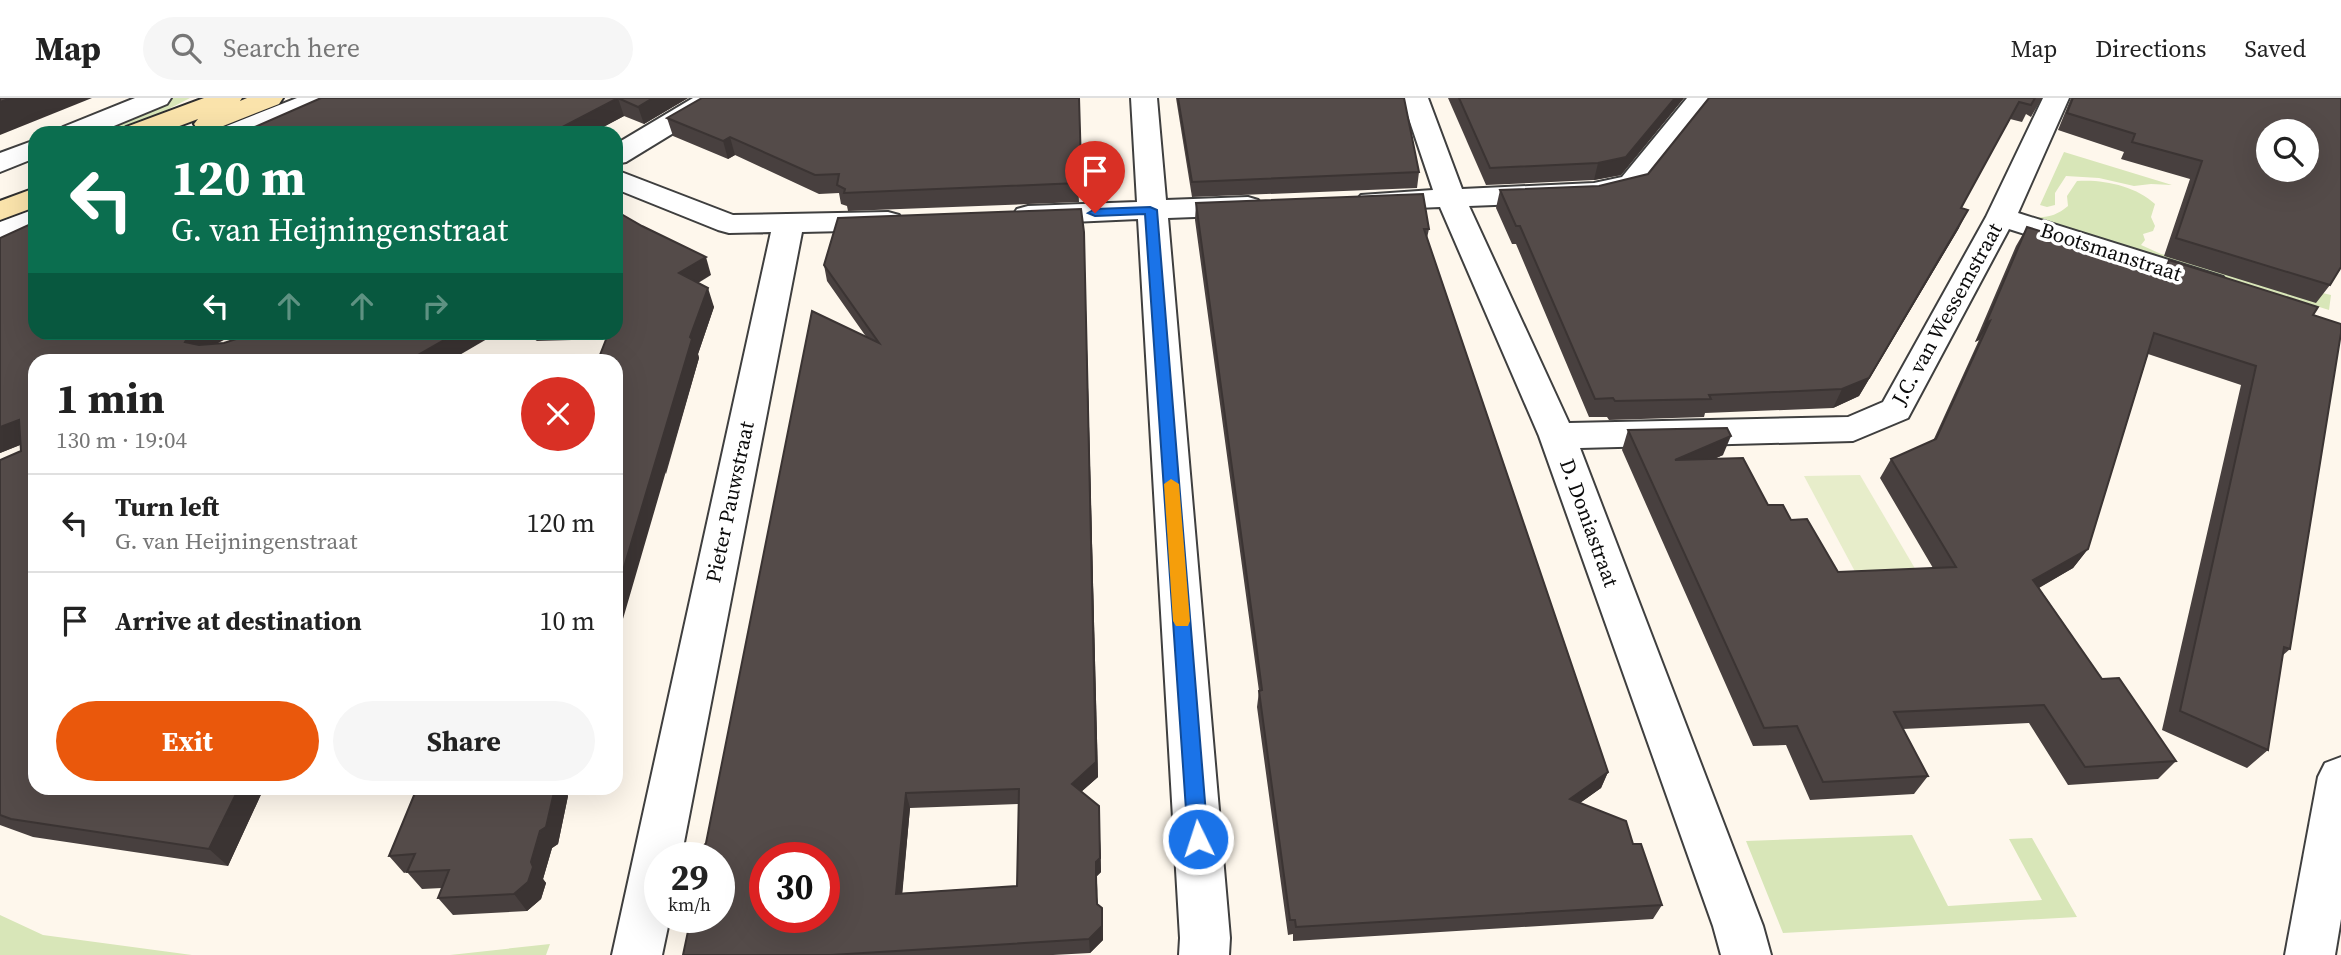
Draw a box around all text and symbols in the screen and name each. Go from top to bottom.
search box [143,17,633,80]
text: Map [35,26,101,71]
icon: search [167,29,205,67]
text: Search here [223,30,360,66]
text: Map [2010,32,2057,65]
text: Directions [2095,32,2206,65]
text: Saved [2244,32,2306,65]
map controls [2256,119,2319,182]
button: search [2256,119,2319,182]
pin [1065,141,1125,213]
text: 120 m [171,144,306,211]
icon: arrive [1076,152,1114,190]
icon: left [56,154,147,245]
text: G. van Heijningenstraat [171,208,508,252]
street label: Bootsmanstraat [2037,215,2186,288]
street label: J.C. van Wessemstraat [1884,217,2009,411]
icon: left [197,287,235,325]
icon: ahead [270,287,308,325]
icon: ahead [343,287,381,325]
icon: right [416,287,454,325]
text: 1 min [56,369,165,427]
button: close [521,377,595,451]
street label: Pieter Pauwstraat [698,418,761,585]
text: 130 m · 19:04 [56,424,187,456]
street label: D. Doniastraat [1553,455,1626,591]
text: Turn left [115,489,219,525]
icon: left [56,504,94,542]
text: 120 m [527,505,595,541]
text: G. van Heijningenstraat [115,525,357,557]
icon: arrive [56,602,94,640]
text: Arrive at destination [115,603,362,639]
text: 10 m [540,603,595,639]
button: Exit [56,701,319,781]
button: Share [333,701,595,781]
position arrow [1161,802,1235,876]
speed limit sign: 30 [749,842,840,933]
text: 29 [671,854,708,902]
text: km/h [668,892,711,917]

